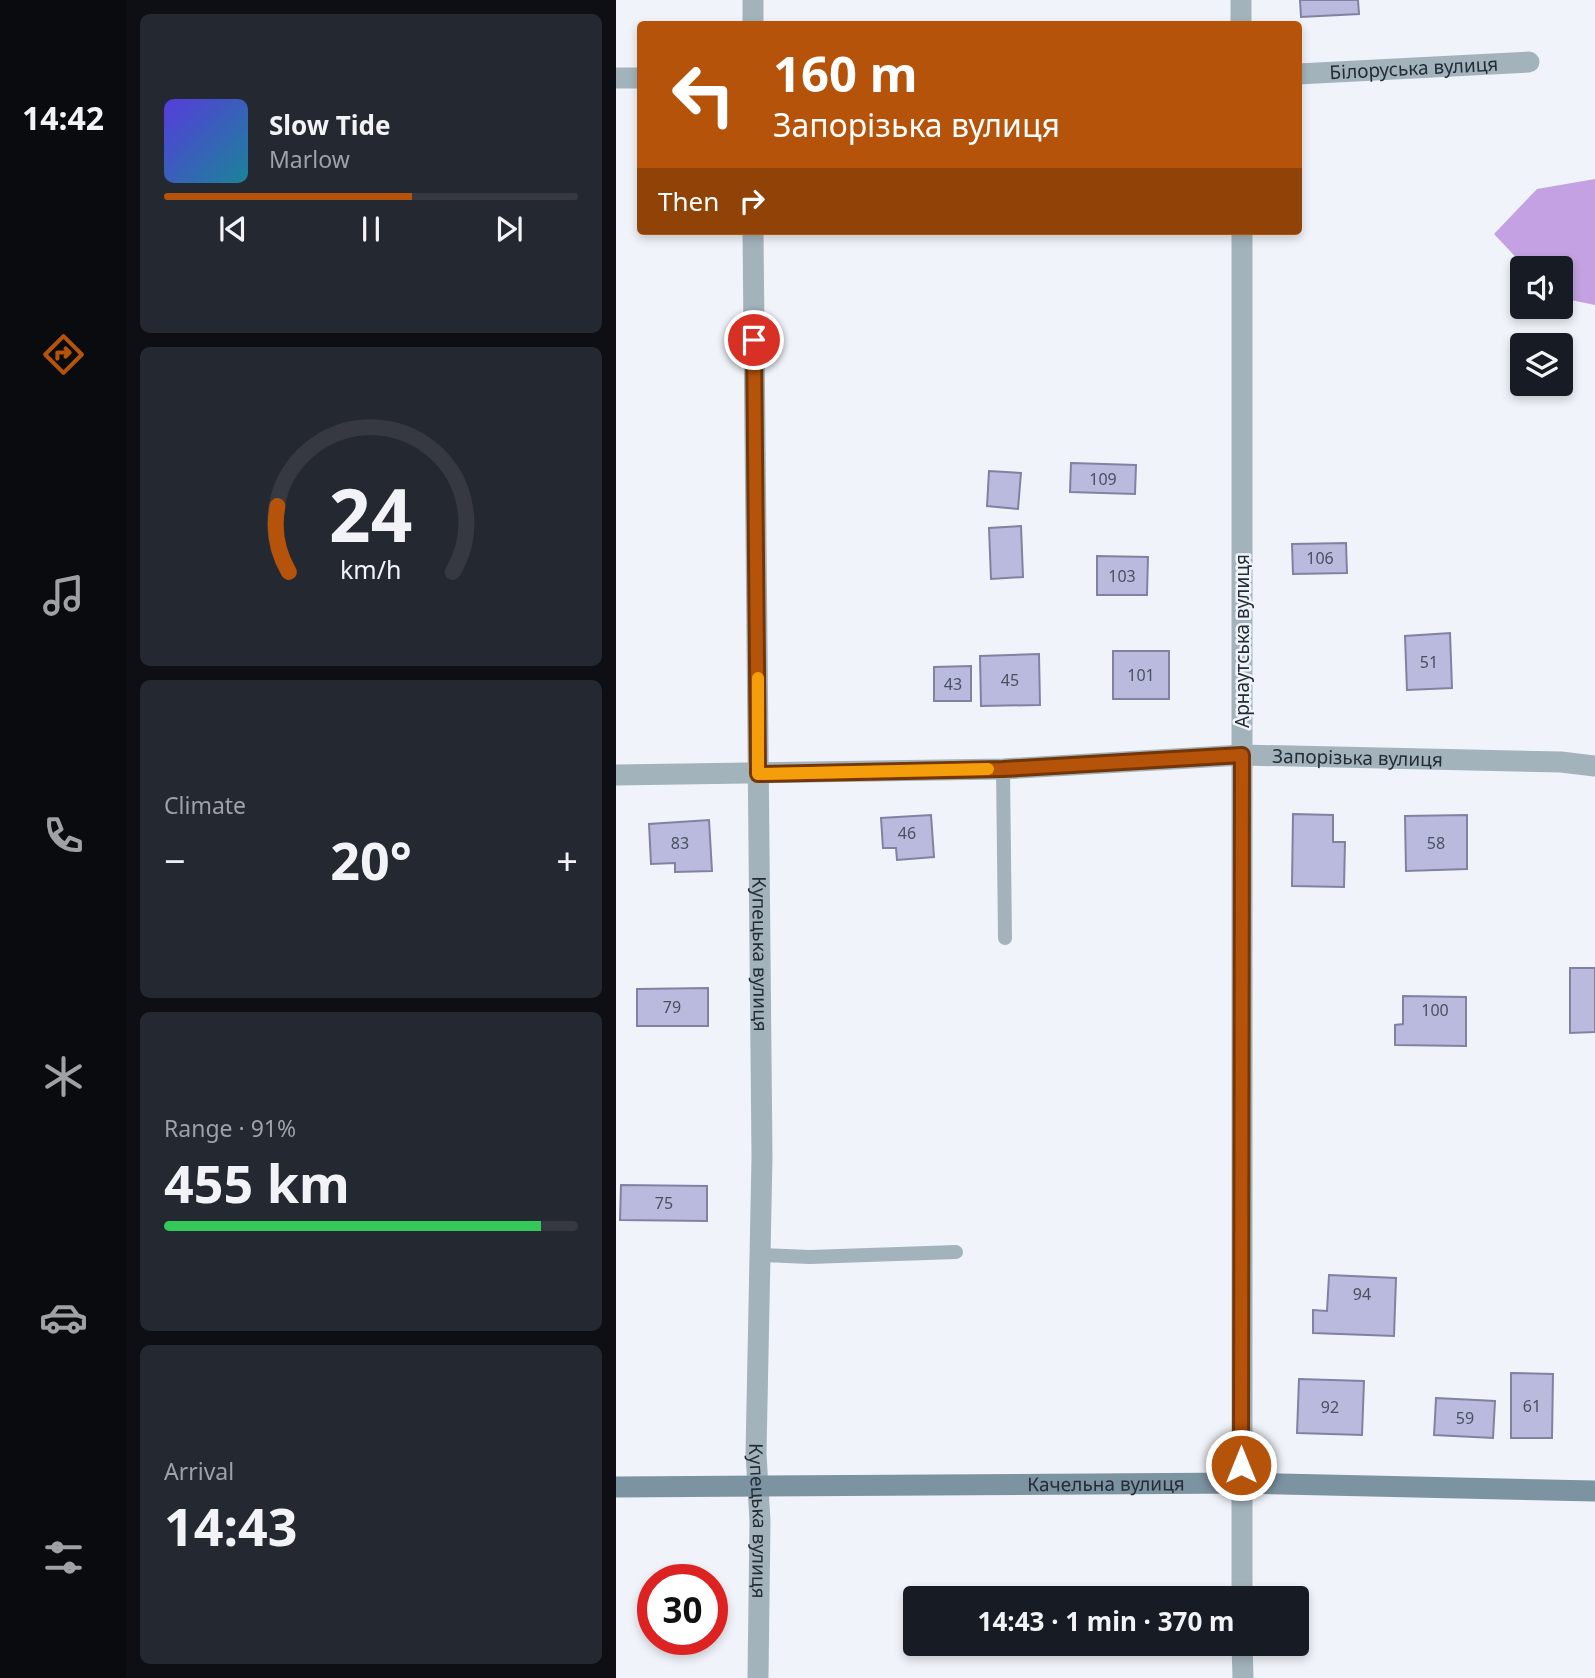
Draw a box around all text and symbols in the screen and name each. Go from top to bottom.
text: 160 m [773,40,918,106]
icon: left [658,49,749,140]
street label: Білоруська вулиця [1329,51,1499,85]
text: 14:42 [22,96,104,139]
text: Запорізька вулиця [773,103,1060,146]
text: Slow Tide [269,107,391,143]
text: Marlow [269,143,350,175]
icon: right [733,182,771,220]
text: Then [658,183,719,219]
icon: previous [214,210,252,248]
icon: pause [352,210,390,248]
icon: next [490,210,528,248]
map controls [1510,256,1573,396]
button: sound [1510,256,1573,319]
pin [724,310,784,370]
icon: arrive [735,321,773,359]
icon: directions [39,330,88,379]
button: layers [1510,333,1573,396]
text: 24 [329,465,413,564]
house number: 109 [1089,468,1117,490]
house number: 106 [1306,547,1334,569]
text: km/h [340,552,402,586]
street label: Арнаутська вулиця [1229,554,1255,728]
house number: 103 [1108,565,1136,587]
icon: music [39,571,88,620]
house number: 51 [1420,651,1438,673]
house number: 101 [1127,664,1155,686]
house number: 45 [1001,669,1019,691]
house number: 43 [944,673,962,695]
street label: Запорізька вулиця [1272,743,1443,772]
text: Climate [164,789,246,821]
icon: phone [39,811,88,860]
house number: 46 [898,822,916,844]
text: 20° [330,824,412,895]
house number: 83 [671,832,689,854]
house number: 58 [1427,832,1445,854]
text: − [164,834,186,886]
text: + [556,834,578,886]
street label: Купецька вулиця [746,876,774,1032]
house number: 79 [663,996,681,1018]
house number: 100 [1421,999,1449,1021]
icon: climate [39,1052,88,1101]
text: Range · 91% [164,1112,296,1144]
text: 455 km [164,1147,350,1218]
house number: 75 [655,1192,673,1214]
house number: 94 [1353,1283,1371,1305]
icon: car [39,1293,88,1342]
house number: 61 [1523,1395,1541,1417]
house number: 92 [1321,1396,1339,1418]
house number: 59 [1456,1407,1474,1429]
position arrow [1204,1428,1278,1502]
street label: Купецька вулиця [743,1443,773,1599]
text: Arrival [164,1455,234,1487]
street label: Качельна вулиця [1027,1470,1185,1497]
text: 14:43 [164,1490,298,1561]
icon: filters [39,1533,88,1582]
speed limit sign: 30 [637,1564,728,1655]
text: 14:43 · 1 min · 370 m [978,1603,1234,1639]

